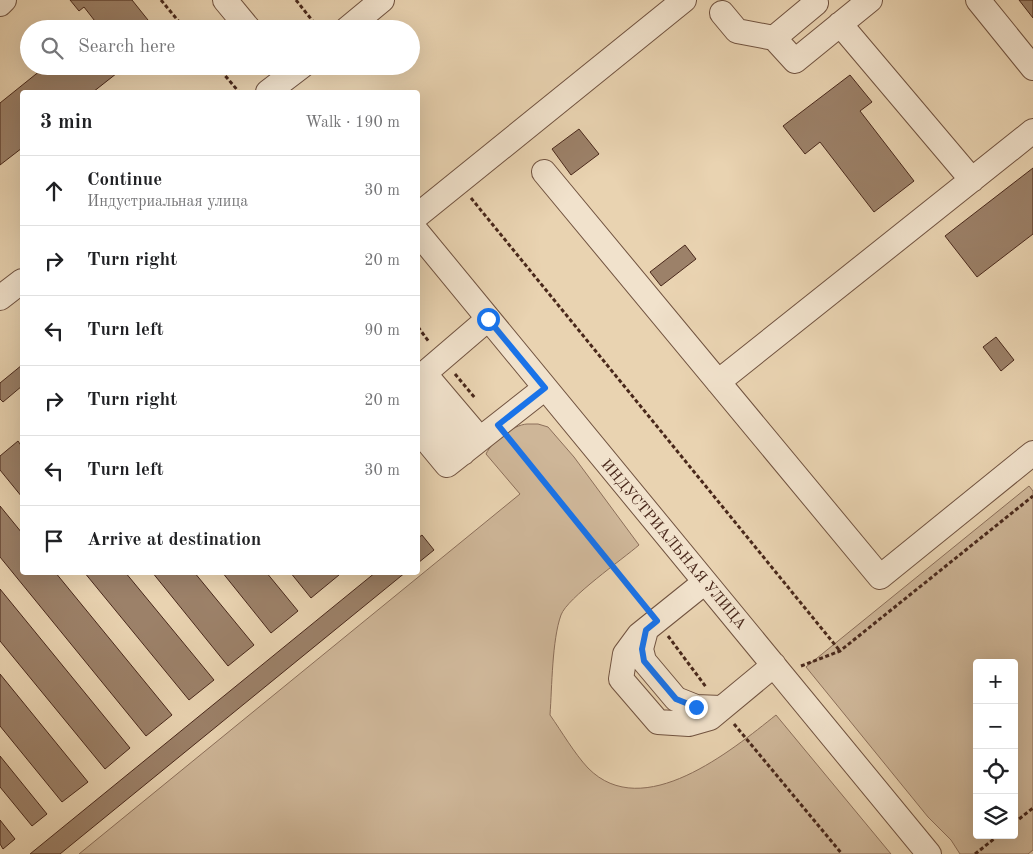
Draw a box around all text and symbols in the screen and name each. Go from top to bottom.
search box [20,20,420,75]
icon: search [38,34,66,62]
text: Search here [78,38,175,57]
text: 3 min [40,112,93,133]
text: Walk · 190 m [305,115,400,131]
text: Continue [87,171,162,190]
icon: ahead [40,177,68,205]
text: 30 m [364,183,400,199]
text: Индустриальная улица [87,194,248,210]
icon: right [40,247,68,275]
text: Turn right [87,251,177,270]
text: 20 m [364,253,400,269]
route start [477,308,500,331]
icon: left [40,317,68,345]
text: Turn left [87,321,164,340]
text: 90 m [364,323,400,339]
icon: right [40,387,68,415]
text: Turn right [87,391,177,410]
text: 20 m [364,393,400,409]
icon: left [40,457,68,485]
street label: ИНДУСТРИАЛЬНАЯ УЛИЦА [598,457,749,633]
text: Turn left [87,461,164,480]
text: 30 m [364,463,400,479]
icon: arrive [40,527,68,555]
text: Arrive at destination [87,531,261,550]
map controls [973,659,1018,839]
button: + [973,659,1018,704]
route end [685,696,708,719]
button: − [973,704,1018,749]
button: locate [973,749,1018,794]
button: layers [973,794,1018,839]

